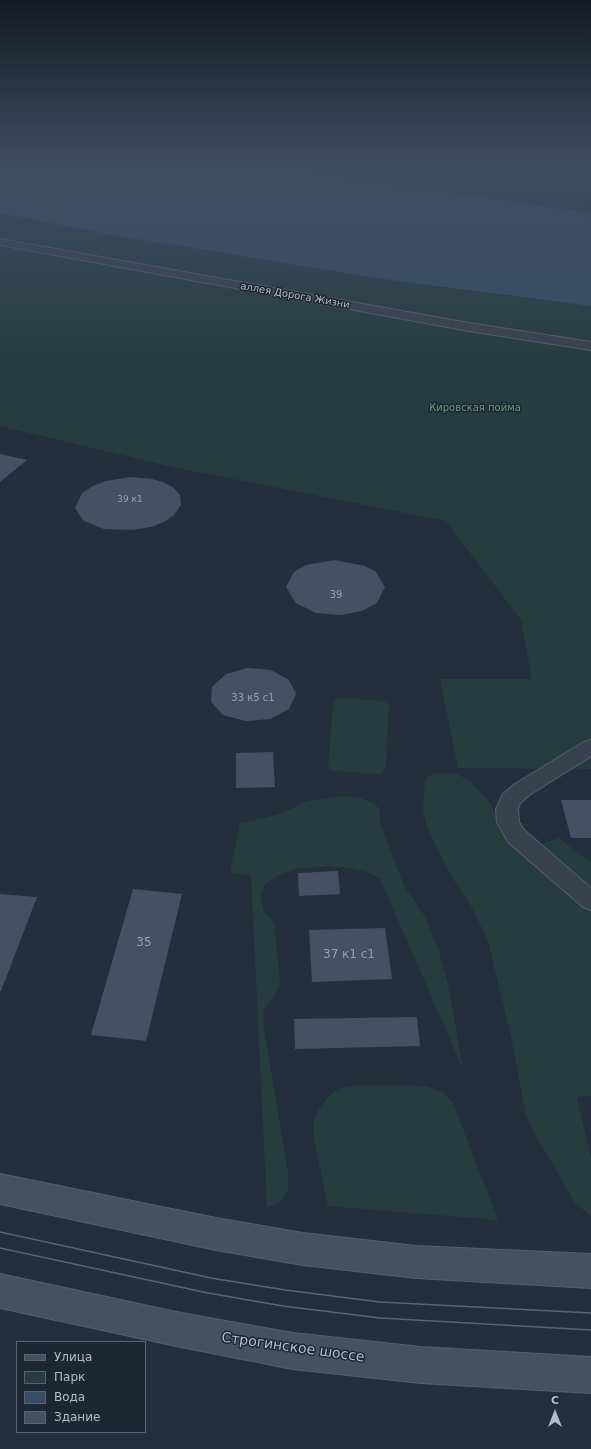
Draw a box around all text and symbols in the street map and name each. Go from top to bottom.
street label: аллея Дорога Жизни [239,280,351,312]
park label: Кировская пойма [429,402,521,414]
house number: 39 к1 [117,495,143,505]
house number: 39 [330,589,342,601]
house number: 33 к5 с1 [231,692,275,704]
house number: 35 [136,936,152,950]
house number: 37 к1 с1 [323,948,375,962]
street label: Строгинское шоссе [220,1330,366,1366]
legend [16,1341,146,1433]
text: Улица [54,1350,92,1364]
text: Парк [54,1370,85,1384]
text: Вода [54,1390,85,1404]
north arrow [535,1393,575,1433]
text: С [551,1394,559,1407]
text: Здание [54,1410,100,1424]

